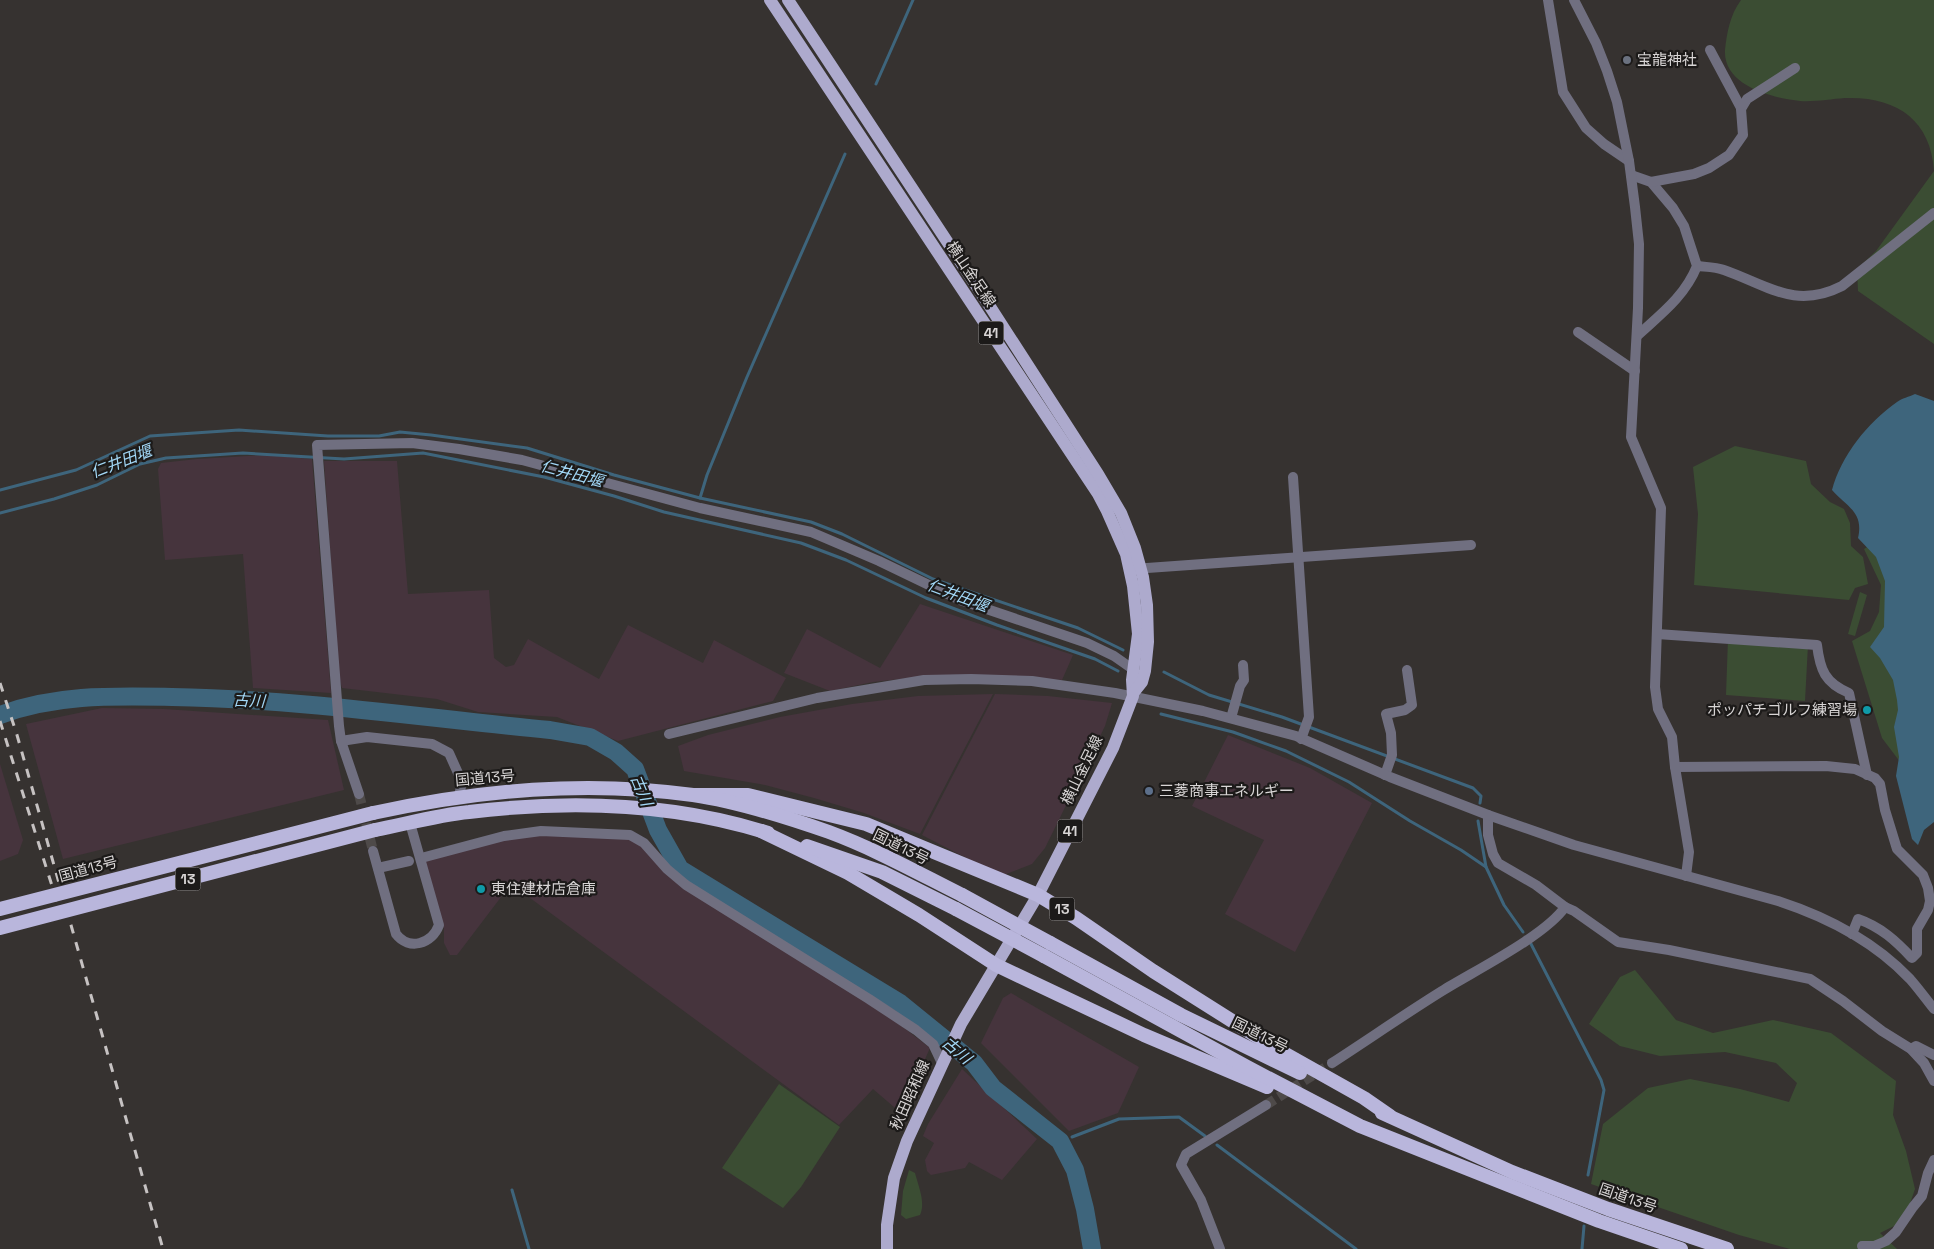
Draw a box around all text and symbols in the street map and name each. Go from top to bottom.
place label: 宝龍神社 [1637,50,1697,69]
marker: 宝龍神社 [1621,54,1633,66]
street label: 横山金足線 [943,237,1000,310]
road number: 41 [978,322,1004,344]
water label: 仁井田堰 [88,439,158,483]
water label: 仁井田堰 [538,455,608,493]
water label: 仁井田堰 [924,574,994,618]
water label: 古川 [232,689,267,712]
place label: ポッパチゴルフ練習場 [1707,700,1857,719]
marker: ポッパチゴルフ練習場 [1861,704,1873,716]
street label: 横山金足線 [1057,732,1107,808]
street label: 国道13号 [454,765,516,790]
water label: 古川 [626,771,658,811]
place label: 三菱商事エネルギー [1159,781,1294,800]
marker: 三菱商事エネルギー [1143,785,1155,797]
road number: 41 [1058,819,1082,842]
street label: 国道13号 [870,825,933,868]
street label: 国道13号 [56,852,119,886]
road number: 13 [176,868,200,891]
place label: 東住建材店倉庫 [491,879,596,898]
marker: 東住建材店倉庫 [475,883,487,895]
road number: 13 [1050,898,1074,921]
street label: 国道13号 [1229,1013,1292,1056]
water label: 古川 [938,1032,977,1070]
street label: 秋田昭和線 [886,1057,933,1133]
street label: 国道13号 [1597,1179,1660,1216]

